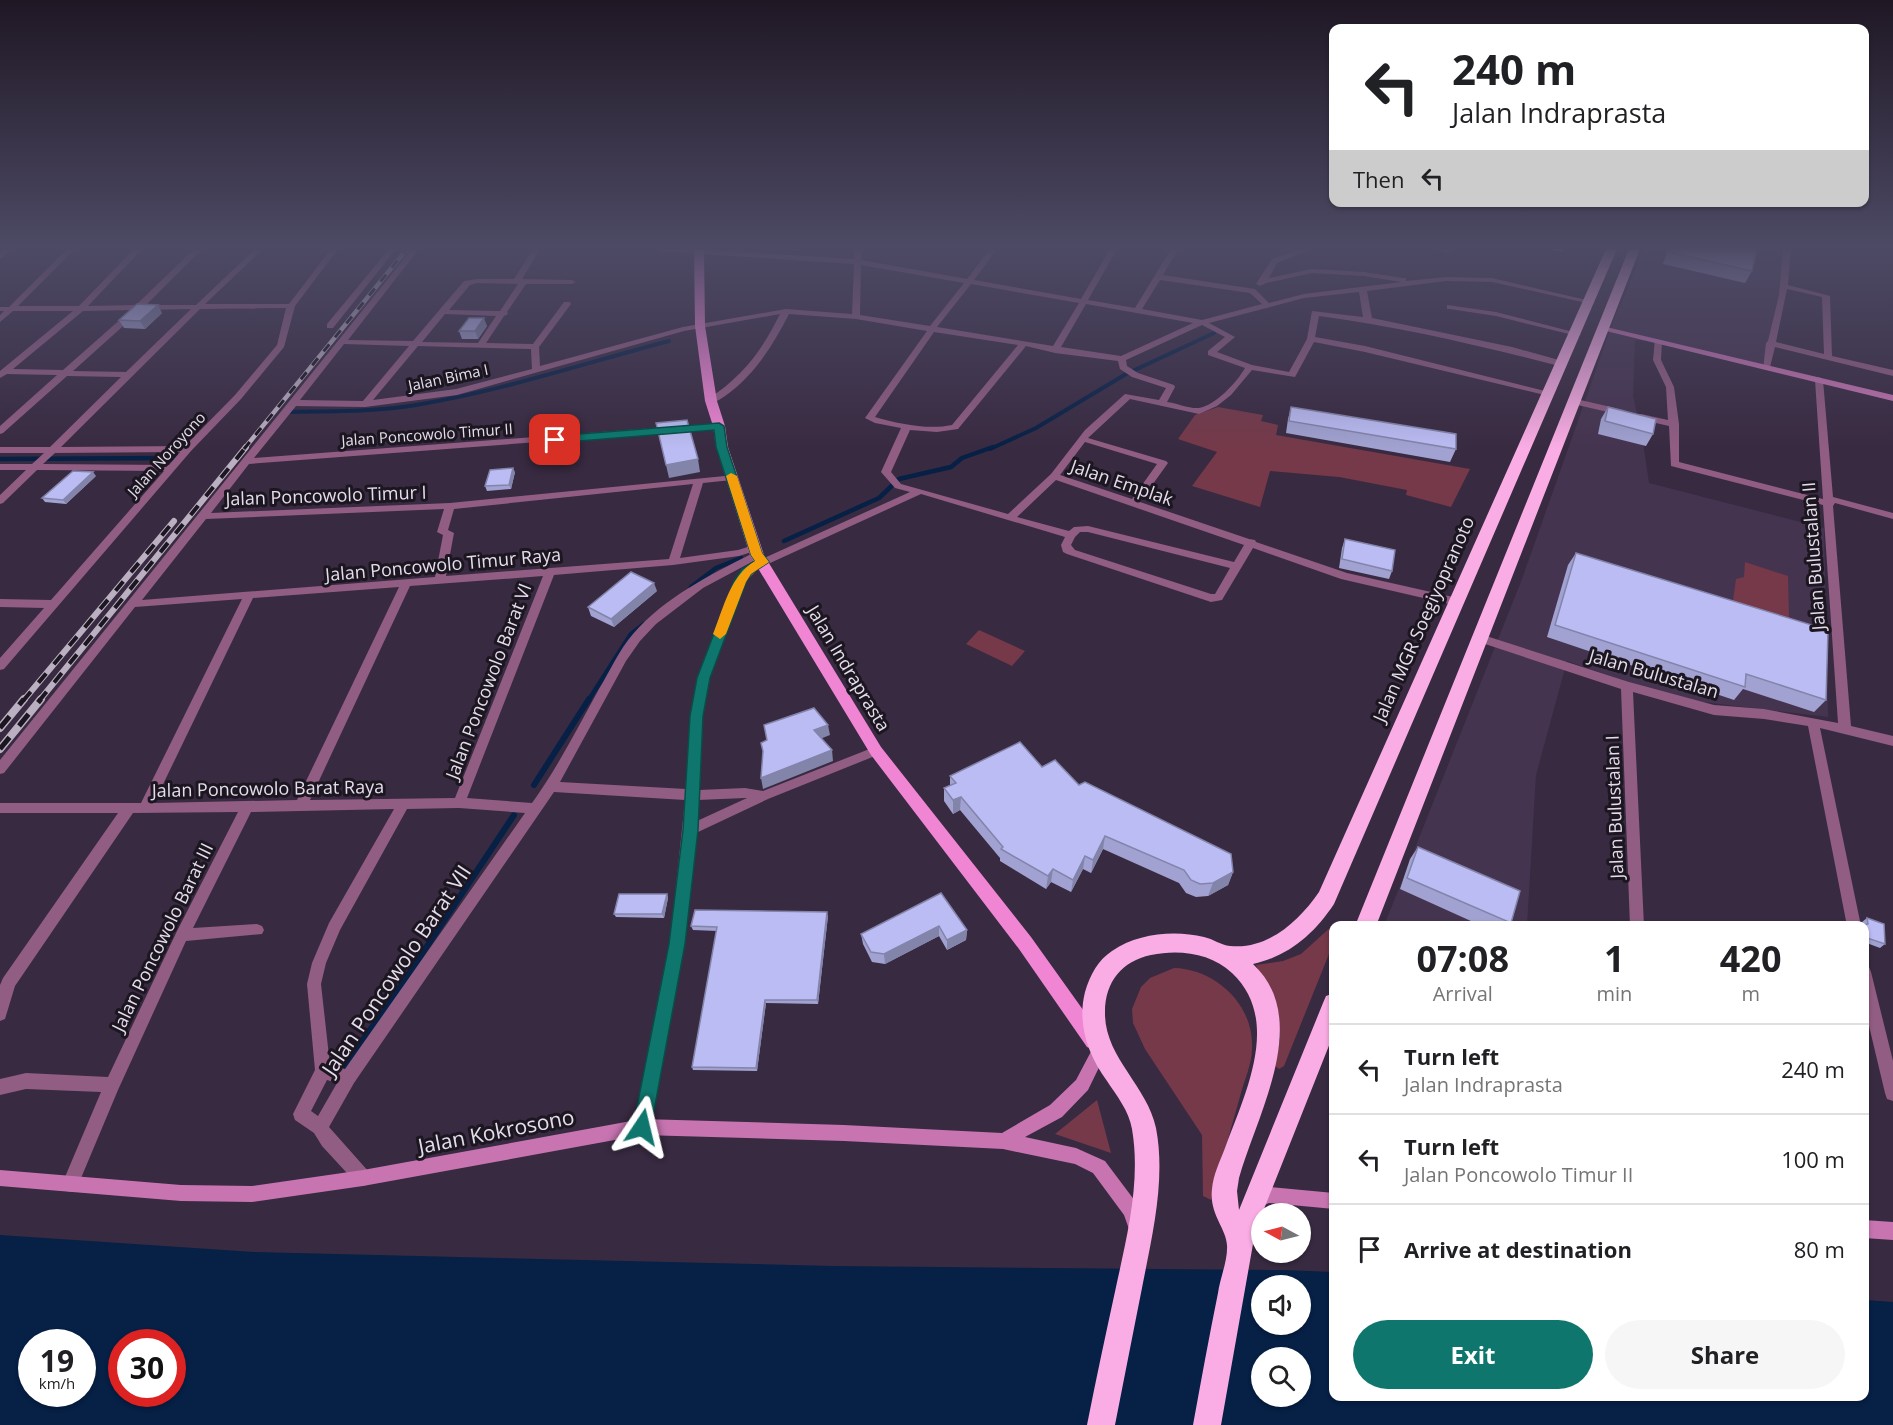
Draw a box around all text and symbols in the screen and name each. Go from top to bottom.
text: 240 m [1452,40,1576,97]
icon: left [1353,48,1431,126]
text: Jalan Indraprasta [1452,94,1666,131]
icon: left [1416,162,1449,195]
text: Then [1353,164,1404,194]
street label: Jalan Bima I [404,359,490,396]
street label: Jalan Noroyono [121,407,210,502]
pin [529,414,580,465]
street label: Jalan Poncowolo Timur II [339,418,513,450]
icon: arrive [538,423,571,456]
street label: Jalan Emplak [1066,453,1177,511]
street label: Jalan Poncowolo Timur I [223,479,427,511]
street label: Jalan Bulustalan II [1796,481,1830,633]
street label: Jalan MGR Soegiyopranoto [1366,512,1479,727]
street label: Jalan Poncowolo Timur Raya [322,542,562,586]
street label: Jalan Poncowolo Barat VI [439,580,536,784]
street label: Jalan Indraprasta [801,599,896,735]
street label: Jalan Bulustalan [1584,642,1722,703]
street label: Jalan Bulustalan I [1600,735,1629,881]
street label: Jalan Poncowolo Barat Raya [150,774,384,802]
street label: Jalan Poncowolo Barat III [105,839,218,1037]
street label: Jalan Poncowolo Barat VII [314,859,477,1082]
text: 07:08 [1416,934,1509,983]
text: 1 [1604,934,1625,983]
text: 420 [1720,934,1782,983]
text: Arrival [1433,980,1493,1007]
text: min [1596,980,1632,1007]
text: m [1741,980,1760,1007]
text: Turn left [1404,1041,1499,1071]
icon: left [1353,1053,1386,1086]
text: 240 m [1781,1054,1845,1084]
text: Jalan Indraprasta [1404,1071,1563,1098]
position arrow [610,1095,674,1159]
street label: Jalan Kokrosono [414,1102,576,1160]
text: Turn left [1404,1131,1499,1161]
icon: left [1353,1143,1386,1176]
text: 100 m [1781,1144,1845,1174]
text: Jalan Poncowolo Timur II [1404,1161,1633,1188]
north arrow [1251,1203,1311,1263]
map controls [1251,1203,1311,1407]
icon: arrive [1353,1233,1386,1266]
text: Arrive at destination [1404,1234,1632,1264]
text: 80 m [1794,1234,1845,1264]
button: sound [1251,1275,1311,1335]
button: Exit [1353,1320,1593,1389]
button: Share [1605,1320,1845,1389]
speed limit sign: 30 [108,1329,186,1407]
text: 19 [40,1340,74,1381]
button: search [1251,1347,1311,1407]
text: km/h [39,1373,75,1393]

